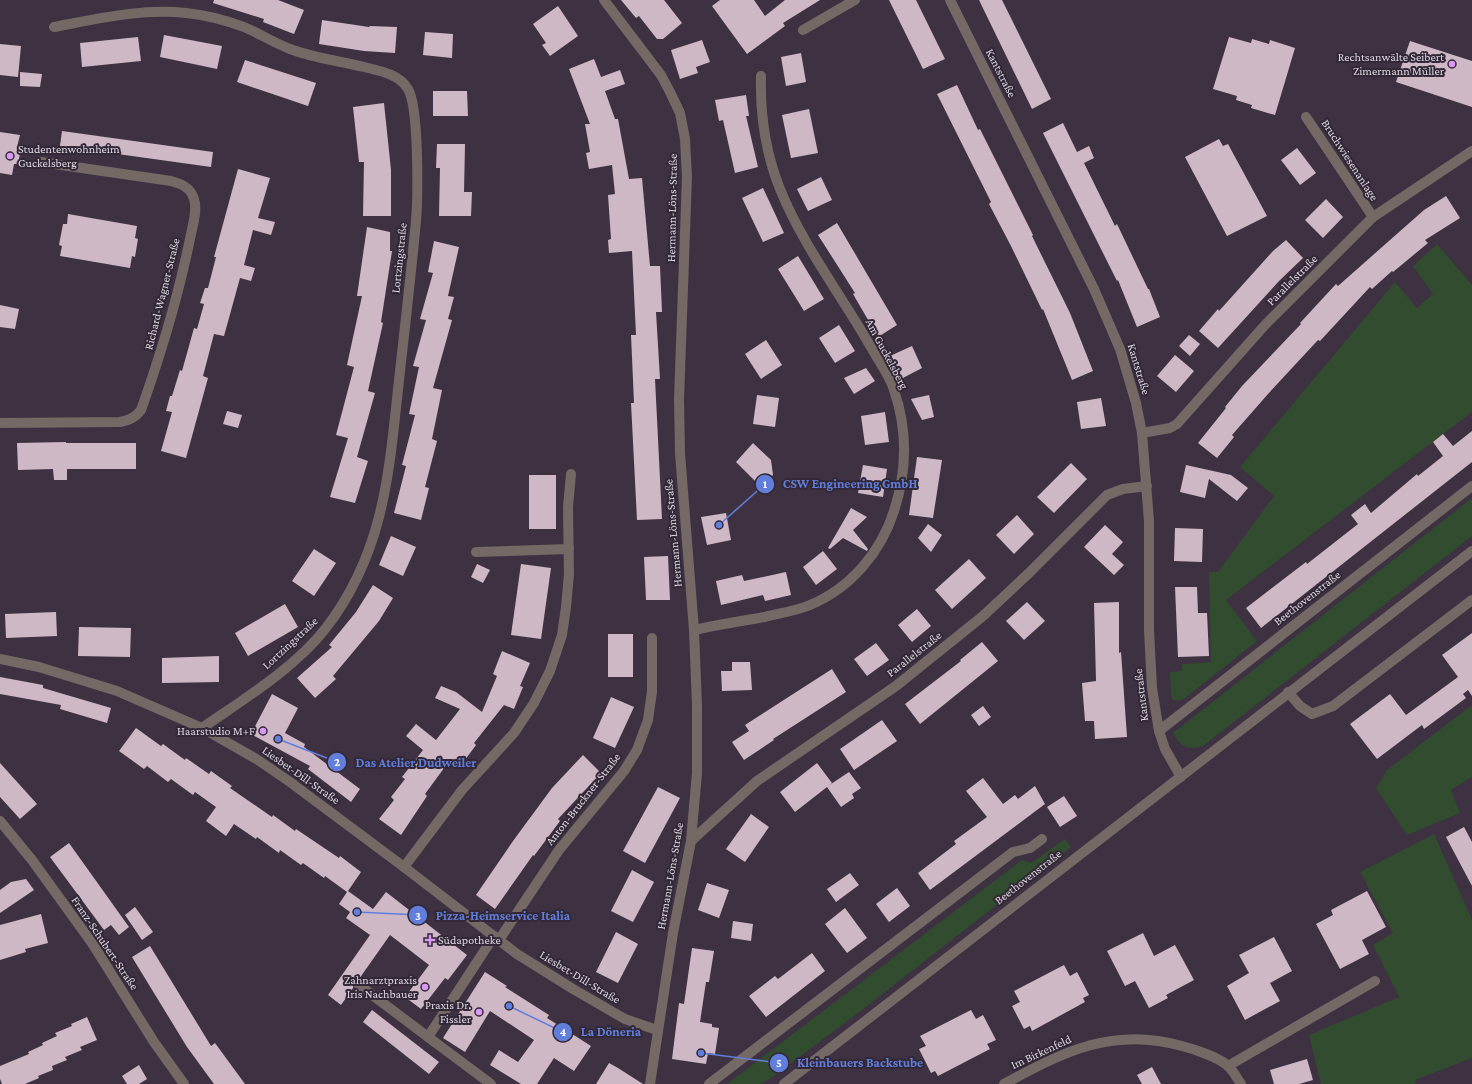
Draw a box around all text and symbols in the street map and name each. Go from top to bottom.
street label: Kantstraße [983,46,1019,100]
place label: Rechtsanwälte Seibert Zimermann Müller [1338,50,1445,78]
marker: Rechtsanwälte Seibert Zimermann Müller [1447,59,1457,69]
street label: Bruchwiesenanlage [1319,117,1381,203]
place label: Studentenwohnheim Guckelsberg [18,142,120,170]
marker: Studentenwohnheim Guckelsberg [5,151,15,161]
street label: Hermann-Löns-Straße [664,154,680,262]
street label: Lortzingstraße [388,222,410,294]
street label: Richard-Wagner-Straße [141,237,183,351]
street label: Parallelstraße [1264,252,1320,308]
street label: Am Guckelsberg [863,316,911,392]
street label: Kantstraße [1125,342,1153,396]
callout: CSW Engineering GmbH [755,471,925,496]
text: CSW Engineering GmbH [783,476,917,491]
text: 1 [763,477,768,491]
street label: Hermann-Löns-Straße [661,478,685,588]
street label: Beethovenstraße [1271,568,1343,628]
street label: Lortzingstraße [259,614,321,672]
street label: Parallelstraße [884,628,944,680]
street label: Kantstraße [1131,668,1151,722]
place label: Haarstudio M+F [177,724,255,738]
marker: Haarstudio M+F [258,726,268,736]
street label: Liesbet-Dill-Straße [259,743,343,807]
callout: Das Atelier Dudweiler [327,750,485,775]
street label: Anton-Bruckner-Straße [543,750,623,848]
text: 2 [334,755,340,769]
text: Das Atelier Dudweiler [355,755,477,770]
street label: Hermann-Löns-Straße [654,821,686,931]
street label: Beethovenstraße [992,847,1064,907]
street label: Franz-Schubert-Straße [68,894,142,992]
callout: Pizza-Heimservice Italia [408,903,578,928]
text: Pizza-Heimservice Italia [436,908,571,923]
text: 3 [415,909,421,923]
place label: Südapotheke [438,933,501,947]
marker: Südapotheke [425,935,435,945]
street label: Liesbet-Dill-Straße [537,947,623,1007]
place label: Zahnarztpraxis Iris Nachbauer [344,973,418,1001]
marker: Zahnarztpraxis Iris Nachbauer [420,982,430,992]
place label: Praxis Dr. Fissler [425,998,472,1026]
marker: Praxis Dr. Fissler [474,1007,484,1017]
callout: La Döneria [553,1019,649,1044]
text: La Döneria [581,1024,642,1039]
text: 4 [560,1025,567,1039]
street label: Im Birkenfeld [1009,1032,1074,1072]
callout: Kleinbauers Backstube [769,1050,931,1075]
text: Kleinbauers Backstube [797,1055,923,1070]
text: 5 [776,1056,782,1070]

